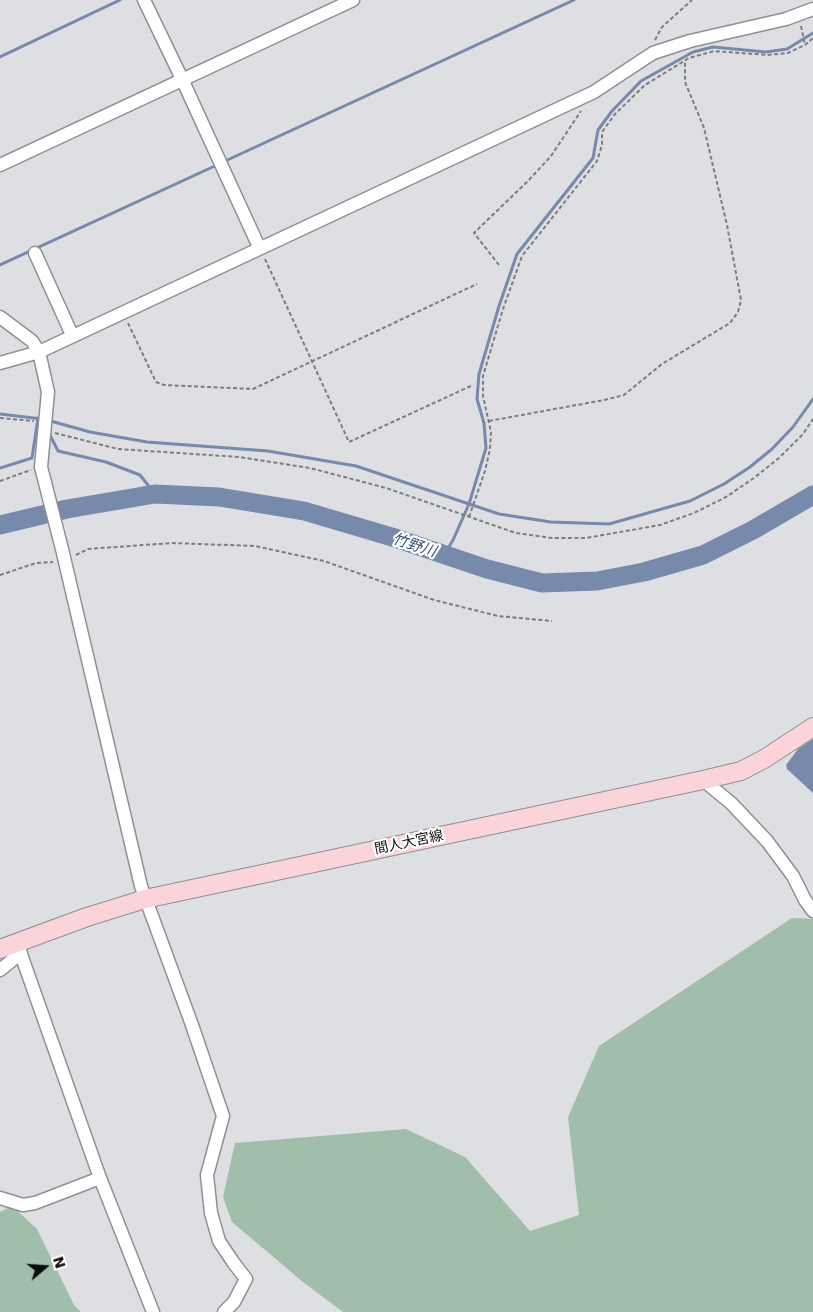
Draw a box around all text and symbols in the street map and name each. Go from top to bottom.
water label: 竹野川 [390,530,438,562]
street label: 間人大宮線 [373,828,445,858]
north arrow [20,1242,70,1292]
text: N [50,1254,69,1270]

